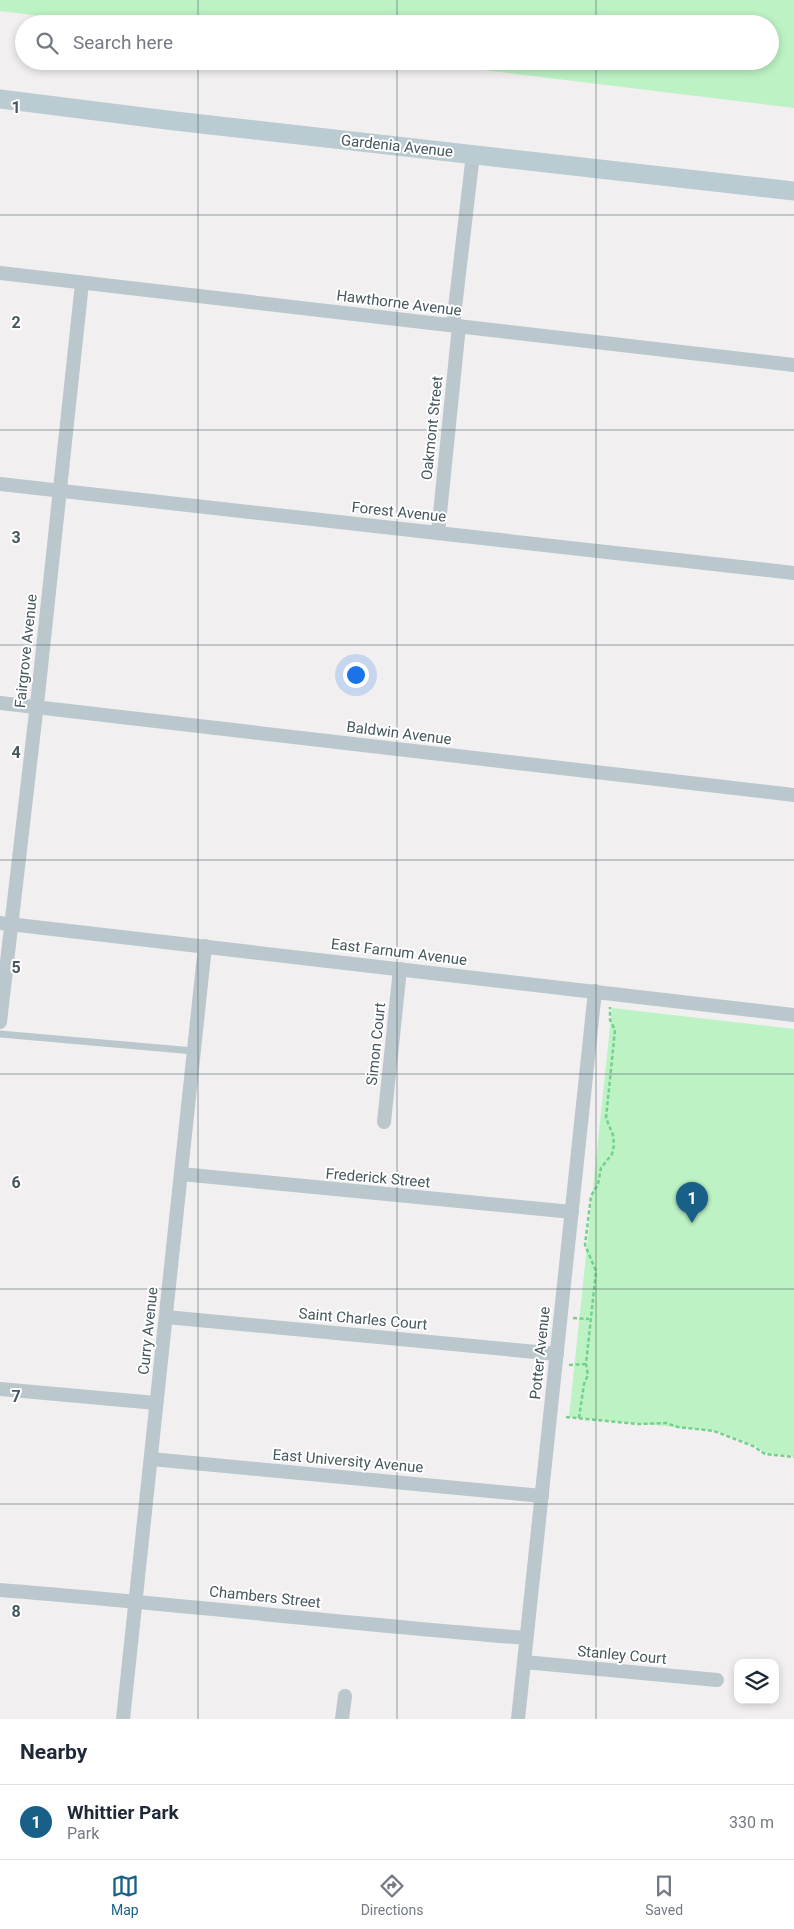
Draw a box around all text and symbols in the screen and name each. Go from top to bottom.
search box [15,15,779,70]
icon: search [33,29,61,57]
text: Search here [73,31,173,54]
text: 1 [11,98,21,117]
street label: Gardenia Avenue [340,131,454,161]
street label: Hawthorne Avenue [335,286,463,320]
text: 2 [11,313,21,332]
street label: Oakmont Street [418,375,446,481]
street label: Forest Avenue [351,498,447,526]
text: 3 [11,528,21,547]
street label: Fairgrove Avenue [11,593,41,709]
your location [343,662,369,688]
street label: Baldwin Avenue [345,718,453,748]
text: 4 [11,743,21,762]
street label: East Farnum Avenue [330,935,468,969]
text: 5 [11,958,21,977]
street label: Simon Court [363,1002,389,1086]
street label: Frederick Street [325,1164,431,1192]
text: 6 [11,1173,21,1192]
pin: 1 [676,1182,708,1223]
street label: Curry Avenue [134,1286,162,1376]
street label: Saint Charles Court [298,1304,428,1334]
street label: Potter Avenue [526,1305,554,1400]
text: 7 [11,1387,21,1406]
street label: East University Avenue [272,1445,424,1477]
street label: Chambers Street [208,1582,322,1612]
text: 8 [11,1602,21,1621]
street label: Stanley Court [577,1642,667,1668]
map controls [734,1659,779,1704]
button: layers [734,1659,779,1704]
text: Nearby [20,1740,87,1764]
text: Whittier Park [67,1801,179,1824]
text: 1 [31,1813,41,1832]
text: 330 m [729,1813,774,1832]
text: Park [67,1824,99,1843]
tab: Map [111,1872,139,1918]
tab: Directions [361,1872,424,1918]
tab: Saved [645,1872,683,1918]

